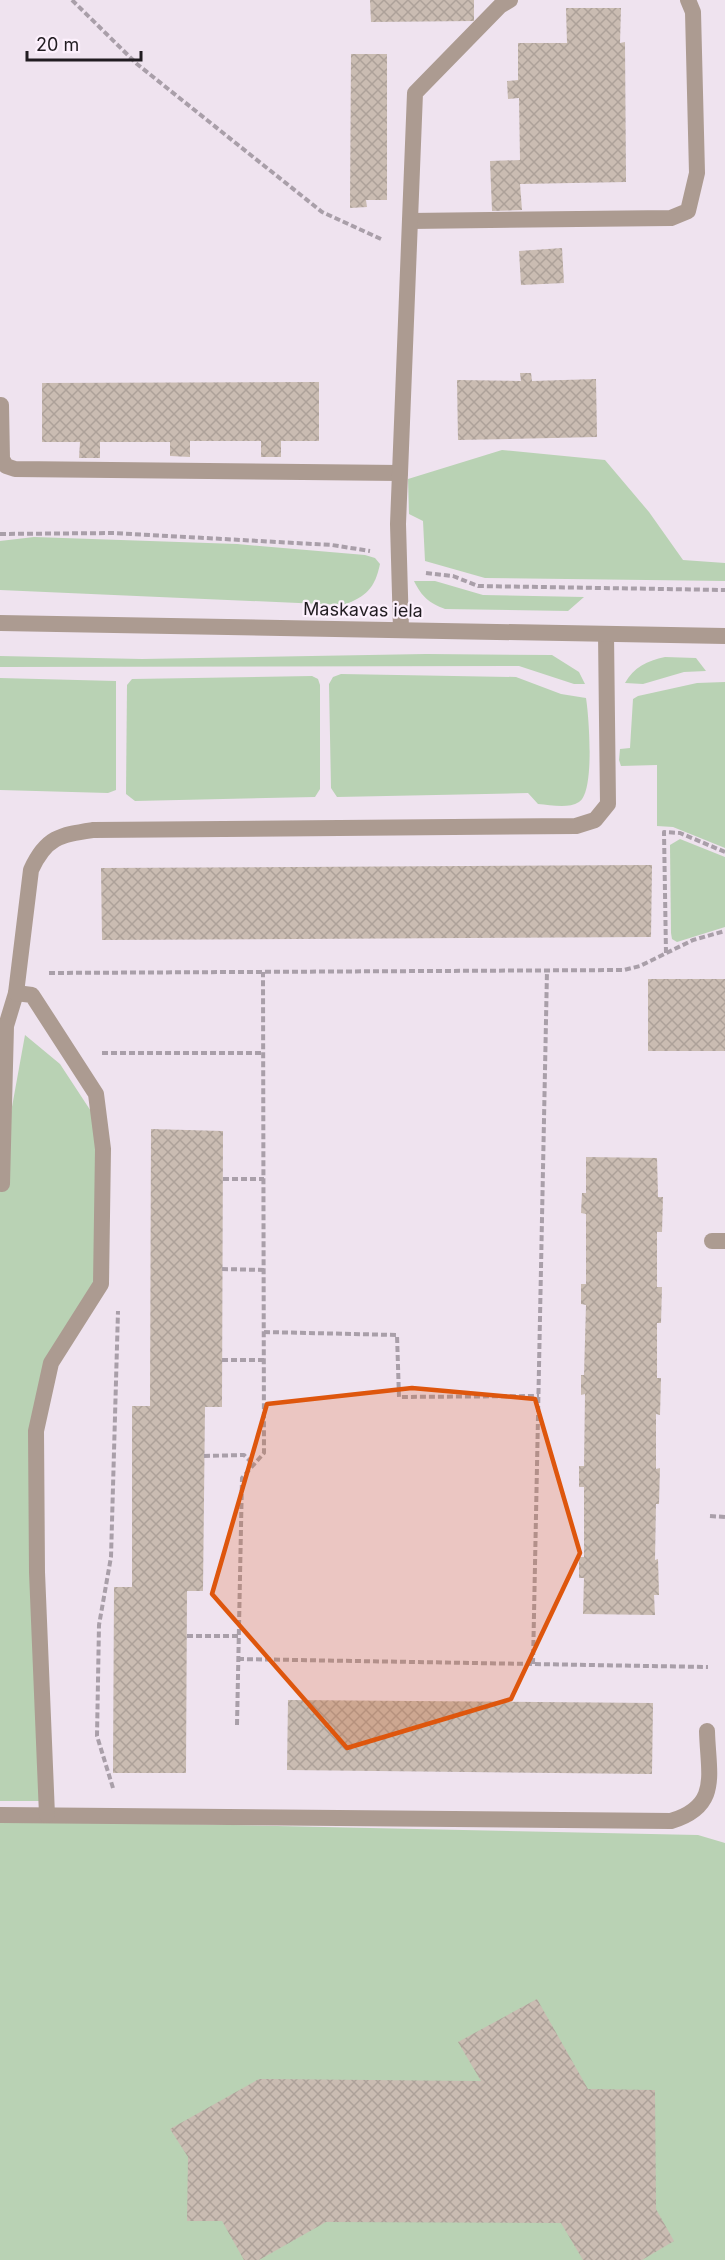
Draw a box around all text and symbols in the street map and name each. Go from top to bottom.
scale bar [27,24,141,62]
text: 20 m [36,34,79,55]
street label: Maskavas iela [303,598,423,621]

